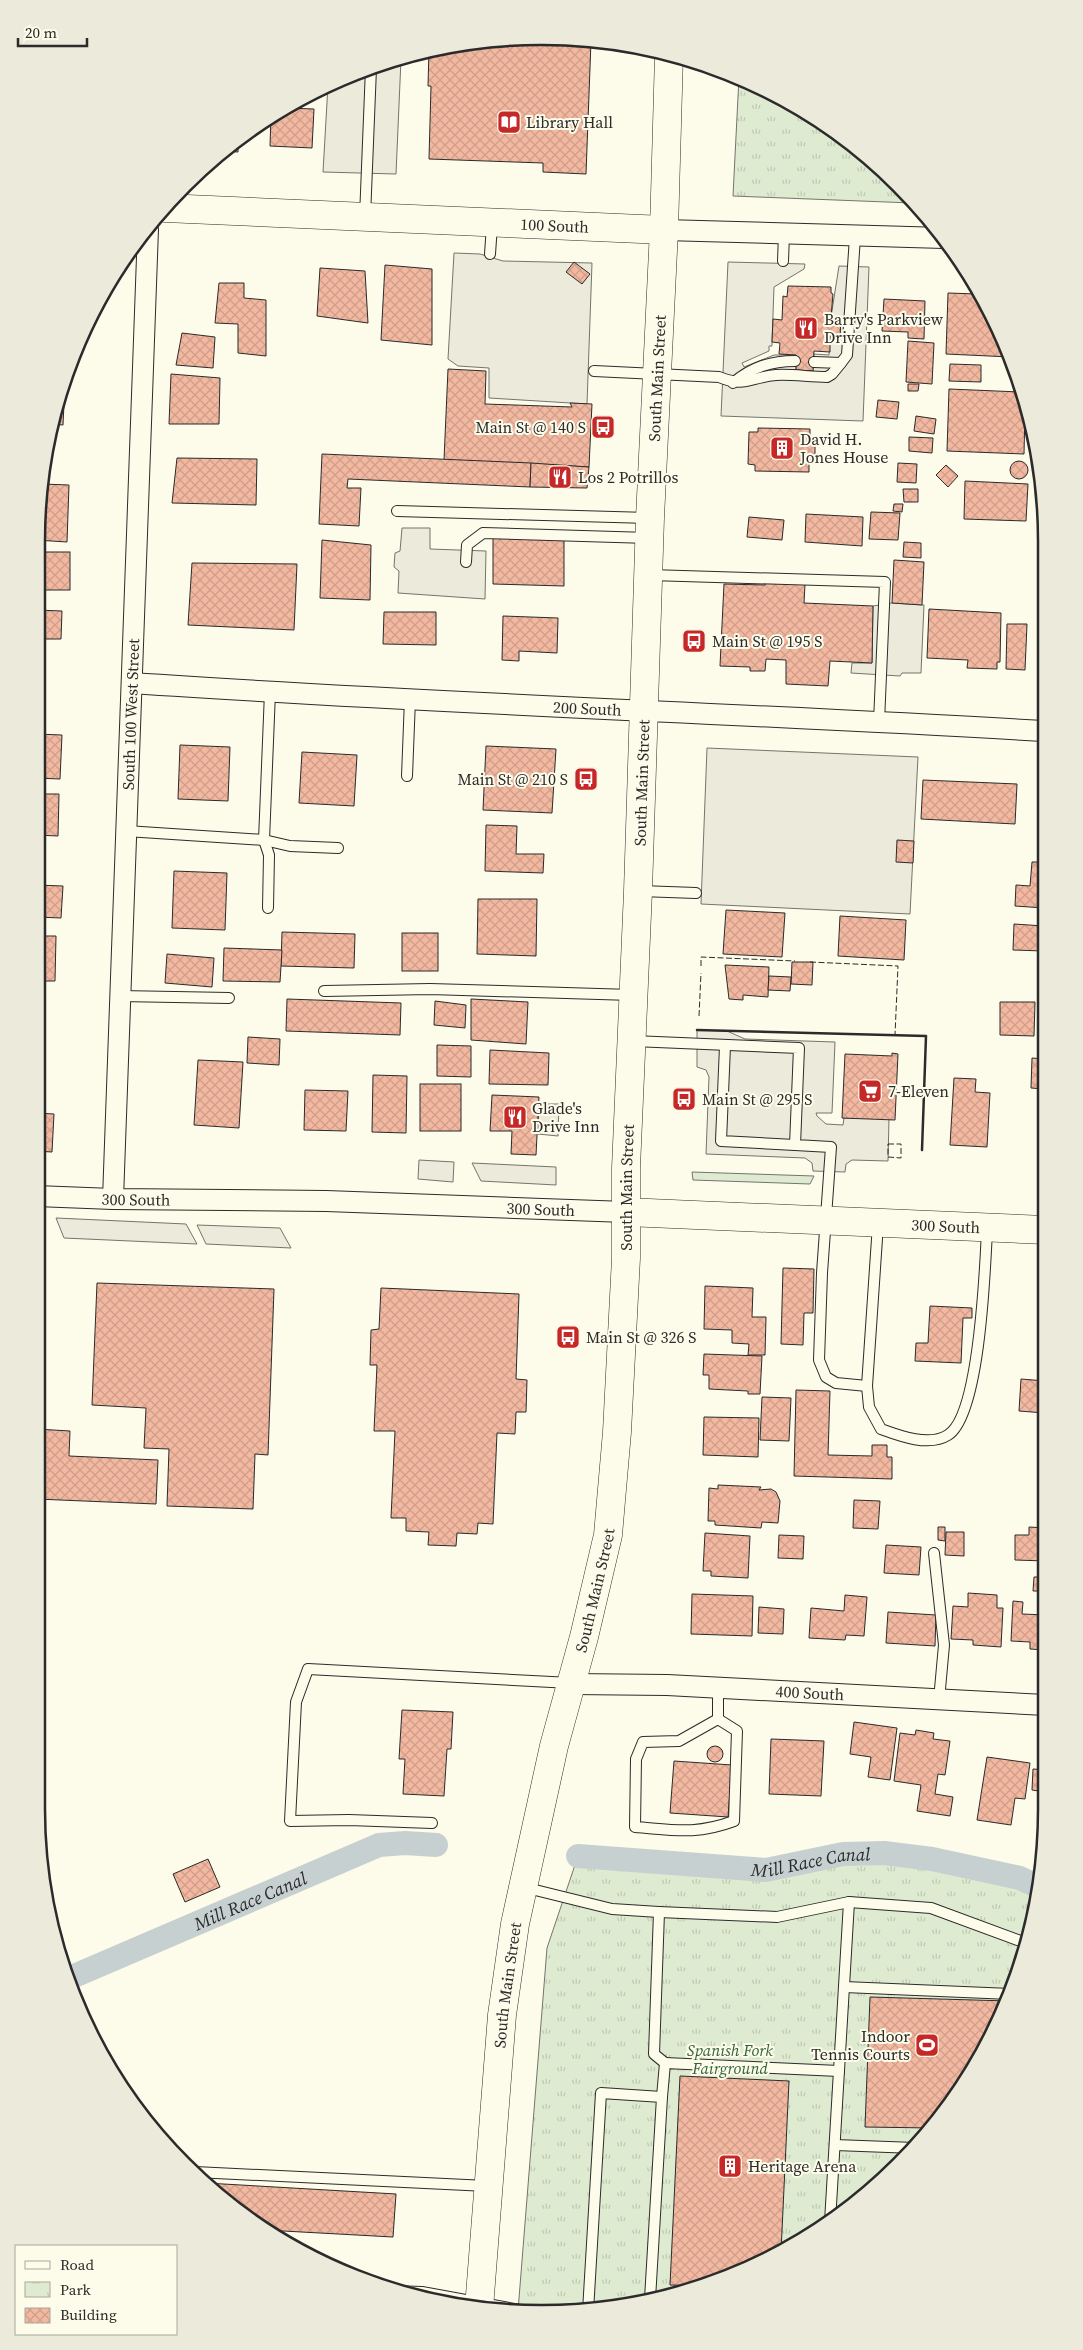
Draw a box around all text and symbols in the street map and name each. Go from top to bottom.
scale bar [18,15,86,47]
text: 20 m [25,22,57,43]
library icon: Library Hall [496,109,522,135]
place label: Library Hall [526,111,613,133]
street label: 100 South [520,213,590,238]
place label: Barry's Parkview Drive Inn [824,308,944,348]
street label: South Main Street [643,314,671,442]
restaurant icon: Barry's Parkview Drive Inn [793,315,819,341]
bus stop icon: Main St @ 140 S [590,414,616,440]
place label: Main St @ 140 S [476,416,586,438]
place label: David H. Jones House [799,428,888,468]
building icon: David H. Jones House [769,435,795,461]
restaurant icon: Los 2 Potrillos [547,464,573,490]
place label: Los 2 Potrillos [578,466,679,488]
bus stop icon: Main St @ 195 S [681,628,707,654]
place label: Main St @ 195 S [712,630,822,652]
street label: South 100 West Street [117,637,144,791]
street label: 200 South [552,696,623,721]
street label: South Main Street [628,718,655,846]
bus stop icon: Main St @ 210 S [573,766,599,792]
place label: Main St @ 210 S [458,768,568,790]
supermarket icon: 7-Eleven [857,1078,883,1104]
place label: 7-Eleven [888,1080,949,1102]
bus stop icon: Main St @ 295 S [671,1086,697,1112]
place label: Main St @ 295 S [702,1088,812,1110]
place label: Glade's Drive Inn [532,1097,600,1137]
restaurant icon: Glade's Drive Inn [502,1104,528,1130]
street label: South Main Street [615,1123,639,1251]
street label: 300 South [101,1188,171,1211]
street label: 300 South [506,1197,576,1221]
street label: 300 South [911,1213,981,1238]
bus stop icon: Main St @ 326 S [555,1324,581,1350]
place label: Main St @ 326 S [586,1326,696,1348]
street label: South Main Street [569,1527,620,1655]
street label: 400 South [775,1680,845,1705]
water label: Mill Race Canal [749,1841,870,1883]
water label: Mill Race Canal [189,1865,310,1936]
street label: South Main Street [488,1920,526,2049]
place label: Indoor Tennis Courts [811,2025,910,2065]
sports icon: Indoor Tennis Courts [914,2032,940,2058]
park label: Spanish Fork Fairground [687,2039,773,2079]
building icon: Heritage Arena [717,2153,743,2179]
place label: Heritage Arena [748,2155,857,2177]
legend [15,2245,178,2335]
text: Road [60,2254,94,2275]
text: Park [60,2279,92,2300]
text: Building [60,2304,117,2325]

